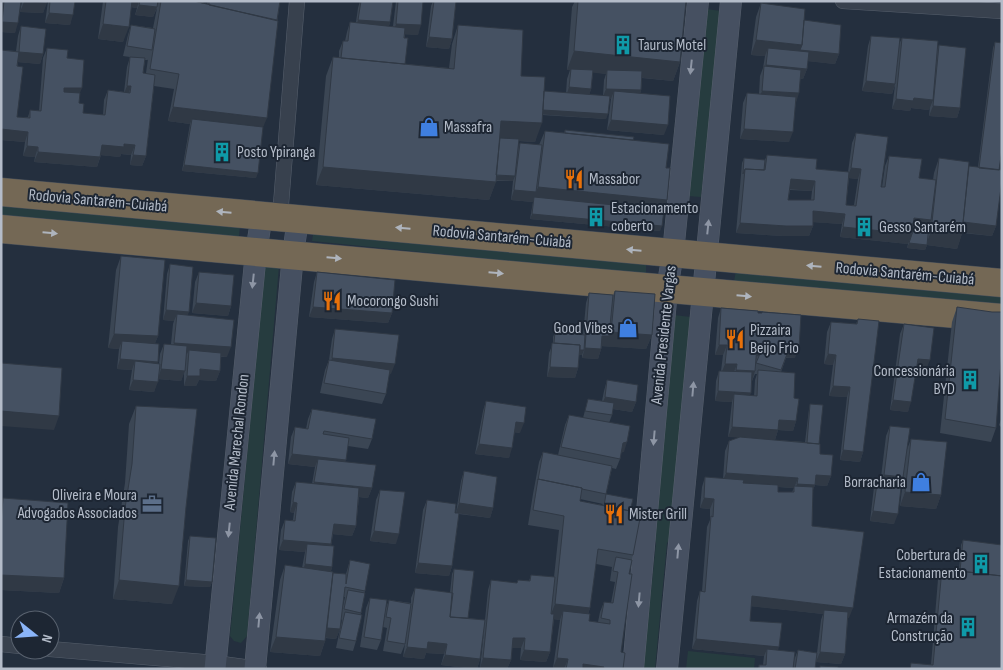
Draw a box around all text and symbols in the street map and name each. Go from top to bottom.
building icon: Taurus Motel [612,34,634,56]
place label: Taurus Motel [638,36,706,55]
one-way arrow [687,59,695,75]
shop icon: Massafra [418,116,440,138]
place label: Massafra [444,118,492,137]
building icon: Posto Ypiranga [211,141,233,163]
place label: Posto Ypiranga [237,143,315,162]
restaurant icon: Massabor [563,168,585,190]
place label: Massabor [589,170,640,189]
street label: Rodovia Santarém-Cuiabá [28,185,168,217]
place label: Estacionamento coberto [611,199,698,236]
building icon: Estacionamento coberto [585,206,607,228]
one-way arrow [215,208,231,216]
building icon: Gesso Santarém [853,216,875,238]
place label: Gesso Santarém [879,218,966,237]
one-way arrow [704,219,712,235]
street label: Rodovia Santarém-Cuiabá [432,221,572,253]
one-way arrow [395,224,411,232]
one-way arrow [42,229,58,237]
one-way arrow [626,246,642,254]
one-way arrow [326,254,342,262]
street label: Rodovia Santarém-Cuiabá [835,258,975,290]
one-way arrow [805,262,821,270]
street label: Avenida Presidente Vargas [647,264,681,406]
one-way arrow [488,269,504,277]
one-way arrow [249,273,257,289]
restaurant icon: Mocorongo Sushi [321,290,343,312]
place label: Mocorongo Sushi [347,292,439,311]
one-way arrow [737,292,753,300]
shop icon: Good Vibes [617,317,639,339]
place label: Good Vibes [553,319,613,338]
place label: Pizzaira Beijo Frio [750,321,799,358]
restaurant icon: Pizzaira Beijo Frio [724,328,746,350]
place label: Concessionária BYD [873,362,955,399]
building icon: Concessionária BYD [959,369,981,391]
street label: Avenida Marechal Rondon [220,373,254,512]
one-way arrow [689,380,697,396]
one-way arrow [650,430,658,446]
one-way arrow [271,450,279,466]
shop icon: Borracharia [910,471,932,493]
place label: Borracharia [844,473,906,492]
place label: Oliveira e Moura Advogados Associados [17,486,137,523]
office icon: Oliveira e Moura Advogados Associados [141,493,163,515]
restaurant icon: Mister Grill [603,503,625,525]
place label: Mister Grill [629,505,687,524]
one-way arrow [224,522,232,538]
one-way arrow [674,542,682,558]
place label: Cobertura de Estacionamento [879,546,966,583]
building icon: Cobertura de Estacionamento [970,553,992,575]
one-way arrow [635,592,643,608]
place label: Armazém da Construção [886,609,953,646]
north arrow [10,610,60,660]
one-way arrow [256,612,264,628]
building icon: Armazém da Construção [957,616,979,638]
text: N [38,633,56,645]

